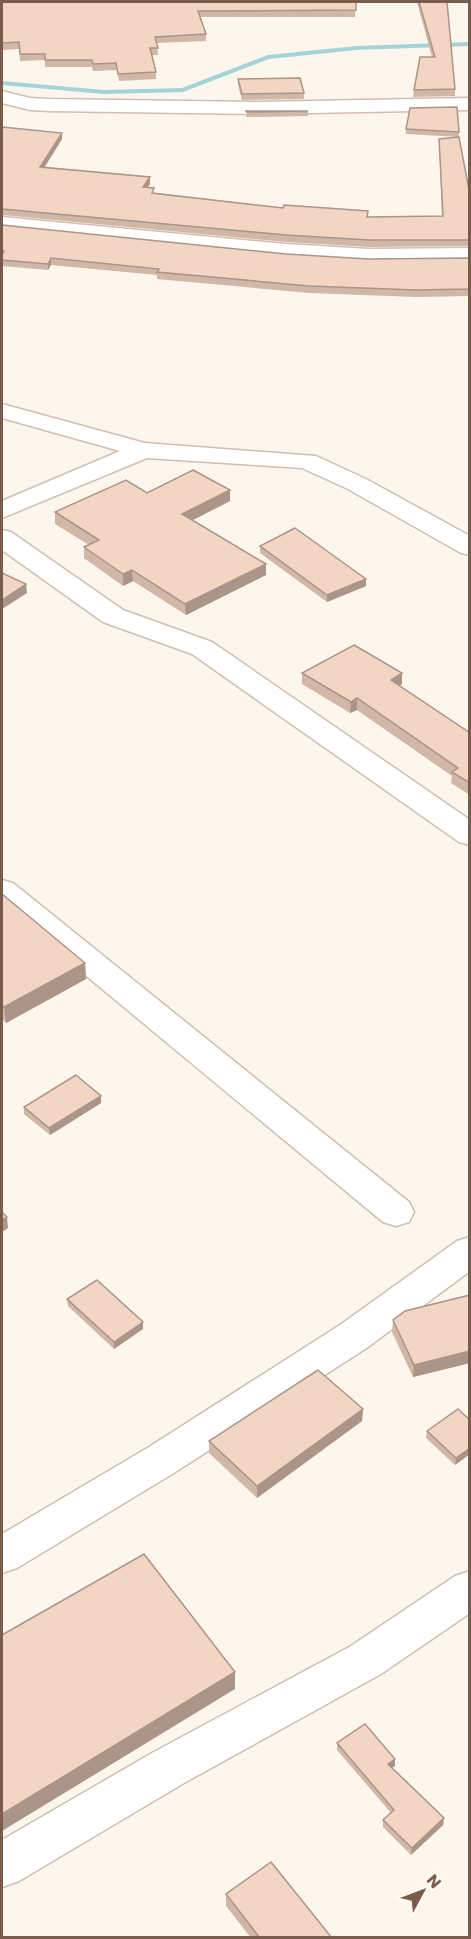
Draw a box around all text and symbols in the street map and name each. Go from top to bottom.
north arrow [393,1861,453,1921]
text: N [421,1869,447,1894]

